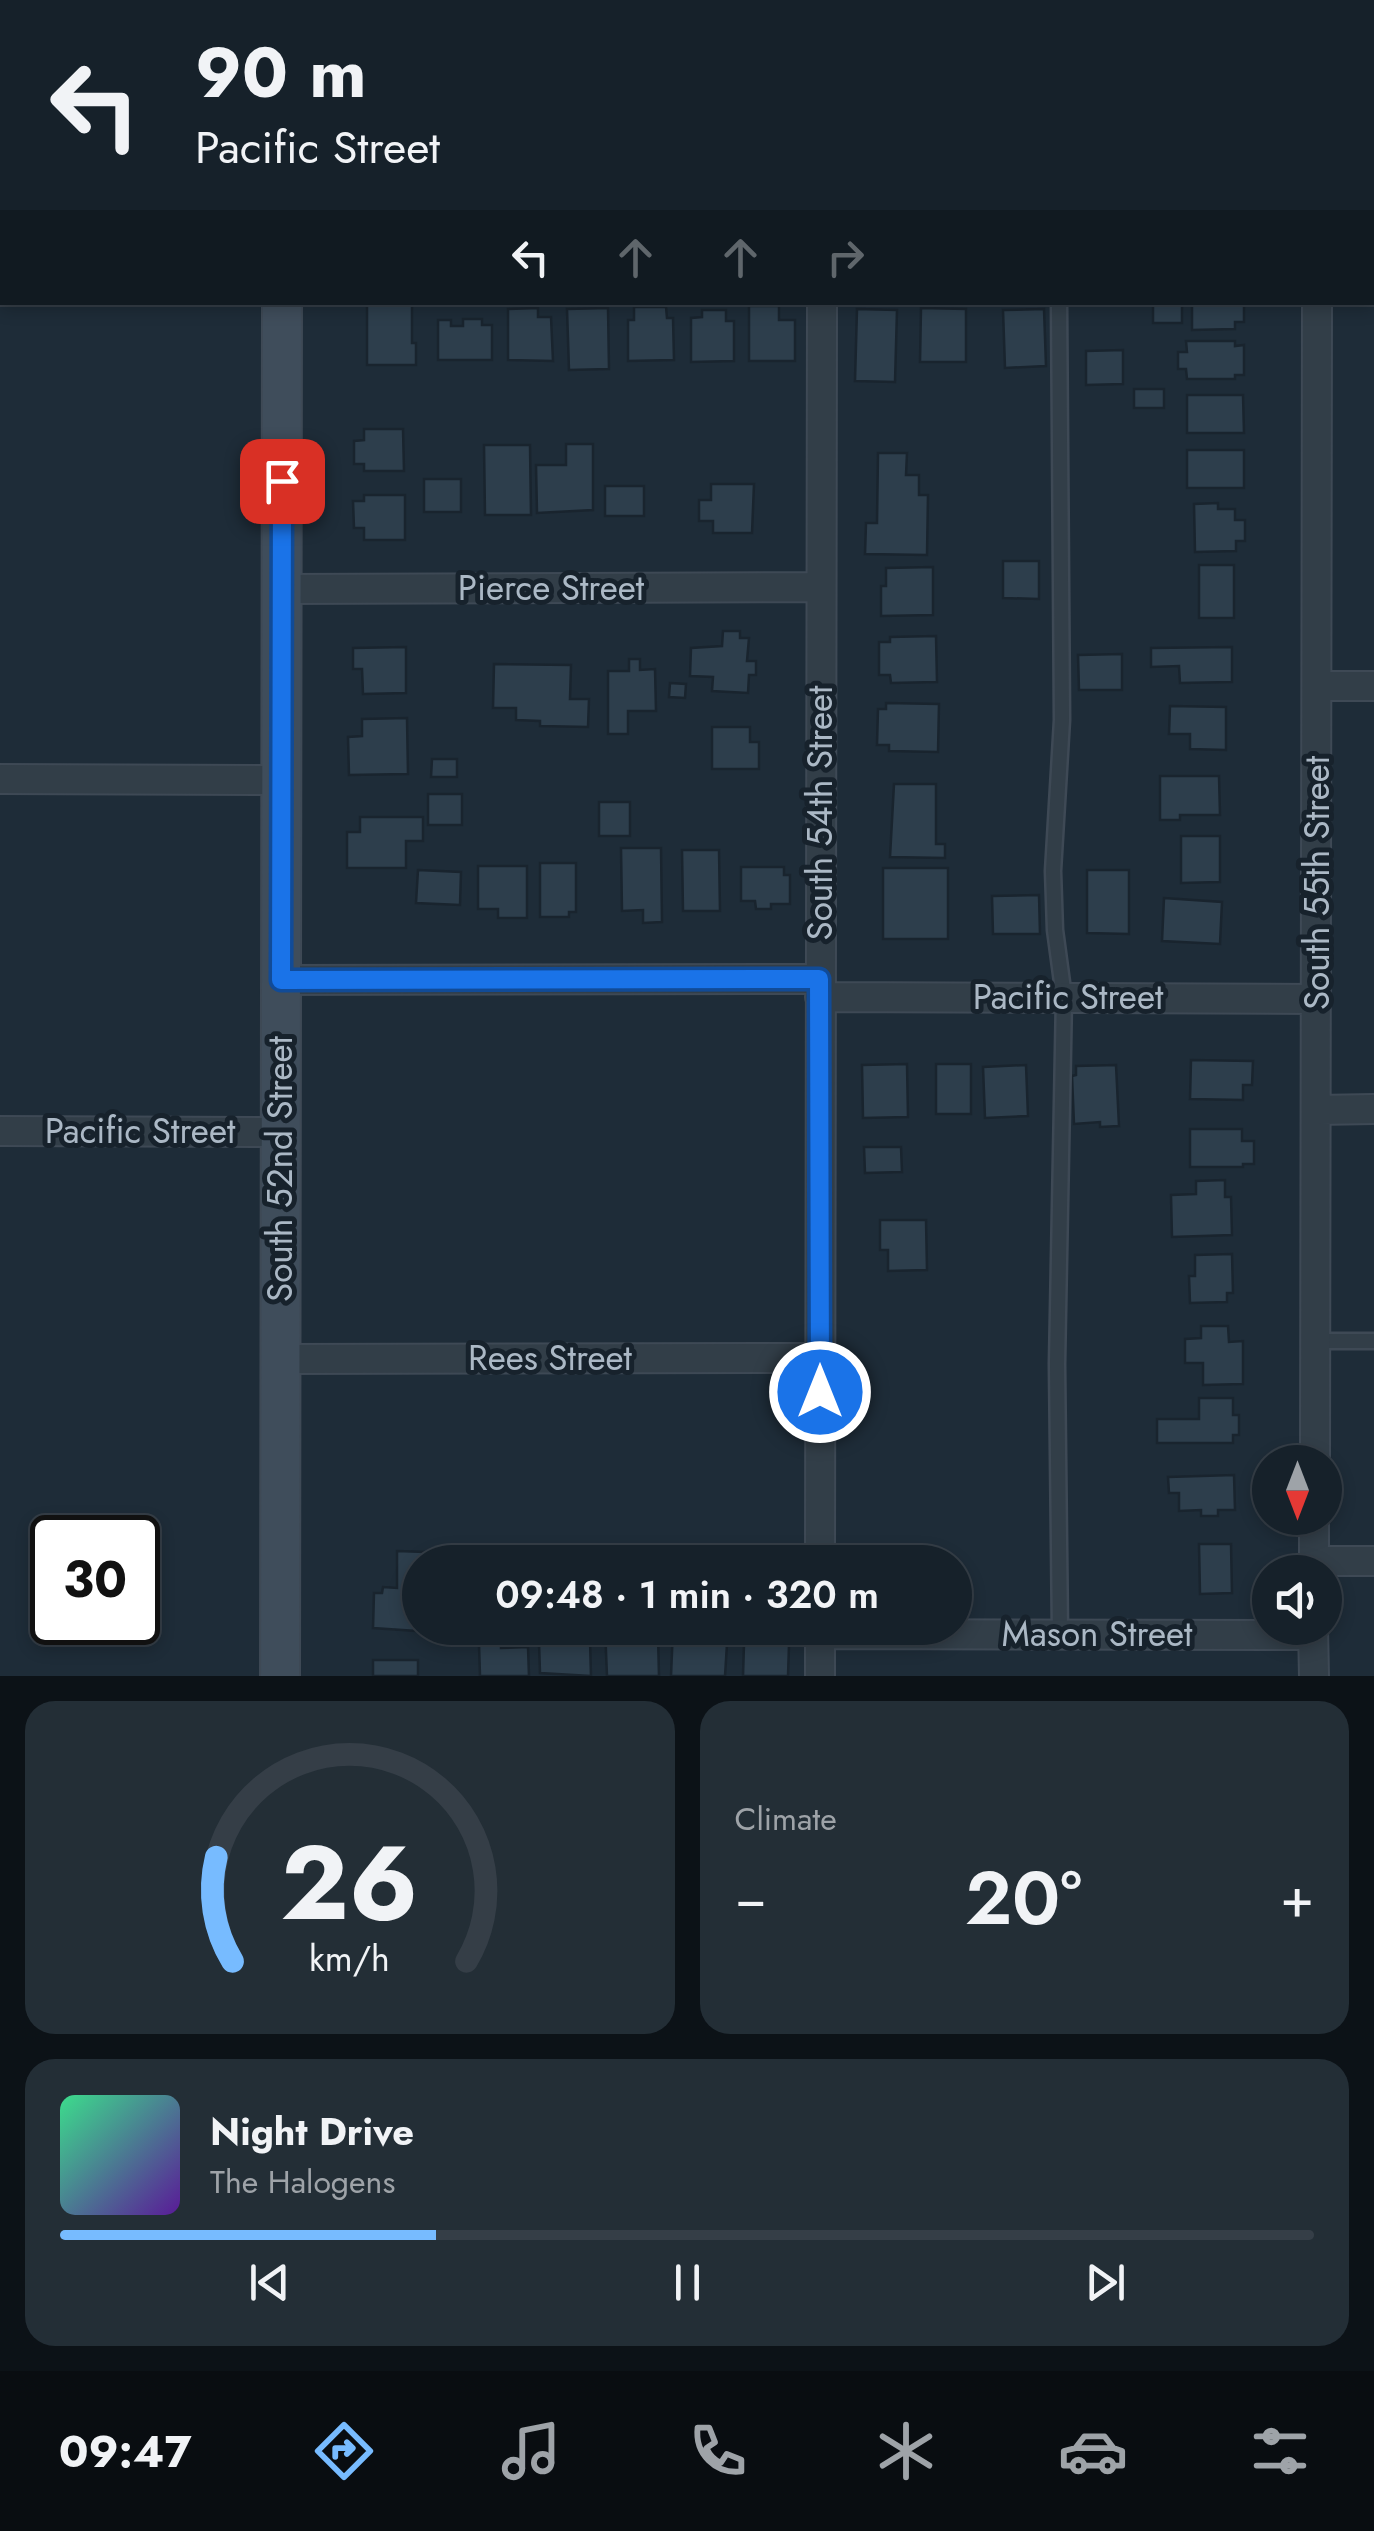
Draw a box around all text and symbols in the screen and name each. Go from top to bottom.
text: 90 m [195,22,367,123]
icon: left [30,40,160,170]
text: Pacific Street [195,115,440,180]
icon: left [503,230,558,285]
icon: ahead [608,230,663,285]
icon: ahead [713,230,768,285]
icon: right [818,230,873,285]
pin [240,439,325,524]
icon: arrive [255,454,310,509]
street label: Pierce Street [458,563,645,613]
street label: South 54th Street [795,685,845,940]
street label: South 55th Street [1292,755,1342,1010]
street label: Pacific Street [973,972,1164,1022]
street label: South 52nd Street [255,1035,305,1302]
street label: Pacific Street [45,1106,236,1156]
street label: Rees Street [468,1333,632,1383]
position arrow [768,1340,872,1444]
north arrow [1252,1445,1342,1535]
map controls [1252,1445,1342,1645]
speed limit sign: 30 [30,1515,160,1645]
button: sound [1252,1555,1342,1645]
text: 09:48 · 1 min · 320 m [495,1567,879,1622]
street label: Mason Street [1002,1609,1193,1659]
text: Climate [735,1796,837,1842]
text: 26 [281,1808,419,1958]
text: 20° [965,1844,1082,1952]
text: − [735,1858,767,1938]
text: + [1280,1858,1314,1938]
text: km/h [309,1933,390,1984]
text: Night Drive [210,2104,414,2159]
text: The Halogens [210,2159,395,2205]
icon: previous [242,2255,297,2310]
icon: pause [660,2255,715,2310]
icon: next [1078,2255,1133,2310]
icon: directions [309,2416,379,2486]
icon: music [496,2416,566,2486]
icon: phone [683,2416,753,2486]
icon: climate [871,2416,941,2486]
icon: car [1058,2416,1128,2486]
icon: filters [1245,2416,1315,2486]
text: 09:47 [59,2419,192,2484]

